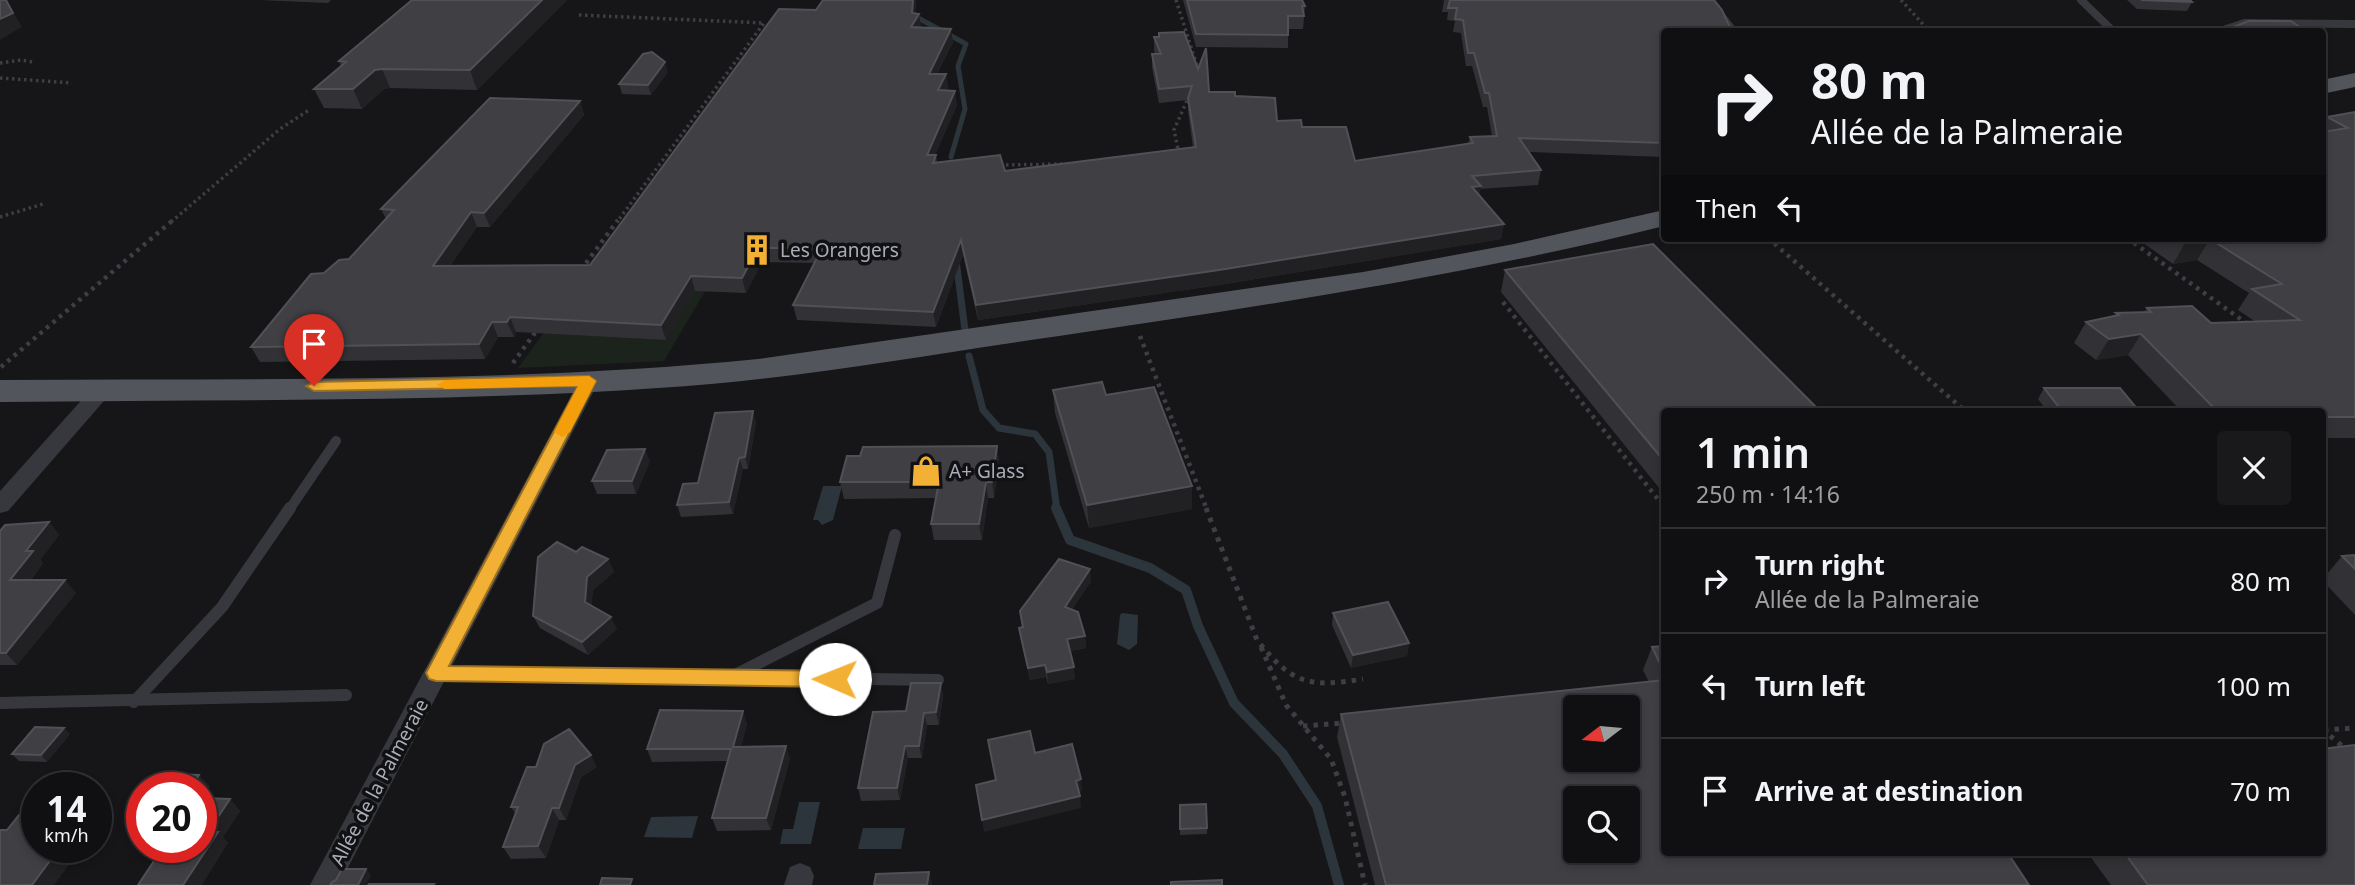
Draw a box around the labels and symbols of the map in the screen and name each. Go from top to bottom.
building icon: Les Orangers [740,233,774,267]
place label: Les Orangers [780,237,899,263]
pin [284,314,344,386]
shop icon: A+ Glass [909,454,943,488]
place label: A+ Glass [949,458,1025,484]
position arrow [798,642,872,716]
street label: Allée de la Palmeraie [324,694,434,870]
north arrow [1563,695,1640,772]
speed limit sign: 20 [126,772,217,863]

